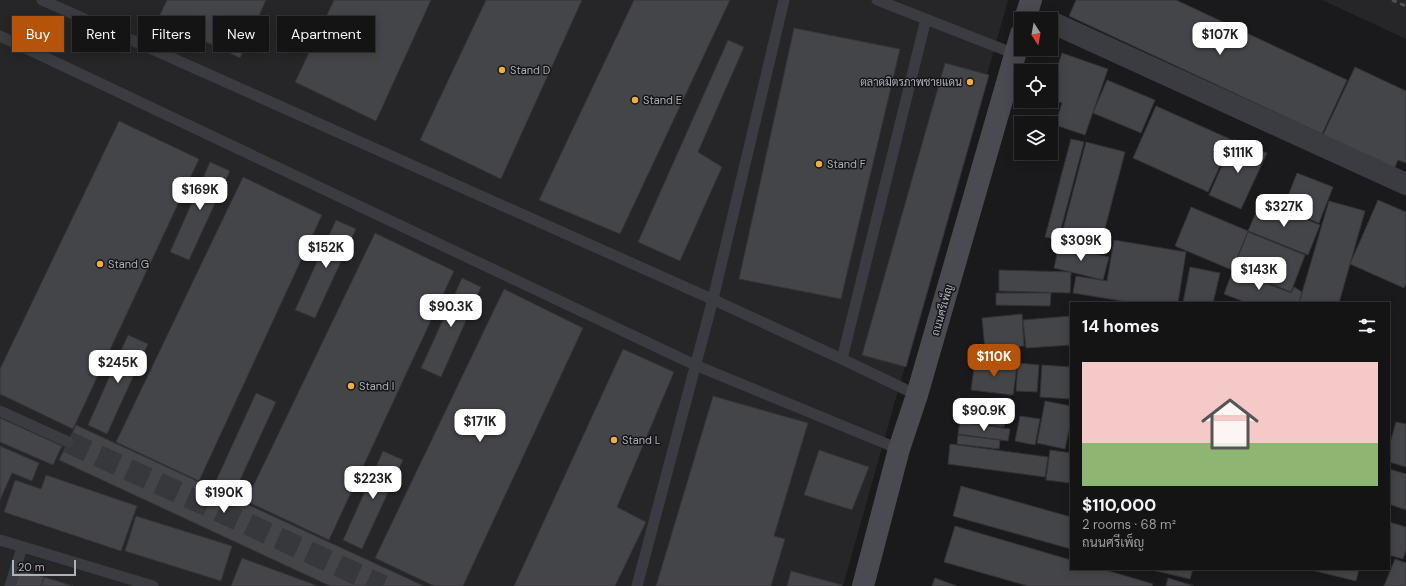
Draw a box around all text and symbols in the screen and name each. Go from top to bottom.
north arrow [1014,12,1058,56]
map controls [1014,12,1058,160]
chip: Buy [12,16,64,52]
chip: Rent [72,16,130,52]
chip: Filters [138,16,205,52]
chip: New [213,16,269,52]
chip: Apartment [277,16,375,52]
pin: $107K [1192,22,1248,56]
text: $107K [1201,26,1239,43]
place label: Stand D [510,63,551,77]
button: locate [1014,64,1058,108]
marker: Stand D [497,65,507,75]
place label: ตลาดมิตรภาพชายแดน [860,75,962,89]
marker: ตลาดมิตรภาพชายแดน [965,77,975,87]
place label: Stand E [643,93,682,107]
marker: Stand E [630,95,640,105]
button: layers [1014,116,1058,160]
pin: $111K [1210,140,1266,174]
text: $111K [1223,144,1253,161]
place label: Stand F [827,157,866,171]
marker: Stand F [814,159,824,169]
pin: $169K [172,177,228,211]
text: $169K [181,181,219,198]
pin: $327K [1256,194,1312,228]
text: $327K [1265,198,1303,215]
pin: $309K [1053,228,1109,262]
text: $309K [1060,232,1102,249]
pin: $152K [298,235,354,269]
text: $152K [308,239,344,256]
place label: Stand G [108,257,149,271]
pin: $143K [1231,257,1287,291]
marker: Stand G [95,259,105,269]
text: $143K [1240,261,1278,278]
street label: ถนนศรีเพ็ญ [926,282,956,337]
pin: $90.3K [418,294,484,328]
text: $90.3K [429,298,473,315]
text: 14 homes [1082,315,1159,337]
icon: filters [1356,315,1378,337]
pin: $110K [966,344,1022,378]
text: $110K [977,348,1011,365]
pin: $245K [90,350,146,384]
text: $245K [98,354,138,371]
place label: Stand I [359,379,394,393]
marker: Stand I [346,381,356,391]
icon: home [1194,388,1266,460]
pin: $90.9K [951,398,1017,432]
text: $90.9K [962,402,1006,419]
pin: $171K [452,409,508,443]
text: $171K [463,413,497,430]
place label: Stand L [622,433,661,447]
marker: Stand L [609,435,619,445]
pin: $223K [345,466,401,500]
text: $223K [353,470,393,487]
pin: $190K [196,480,252,514]
text: $190K [205,484,243,501]
text: $110,000 [1082,494,1156,516]
text: 2 rooms · 68 m² [1082,516,1176,533]
text: ถนนศรีเพ็ญ [1082,534,1144,551]
scale bar [12,558,76,577]
text: 20 m [18,560,44,574]

